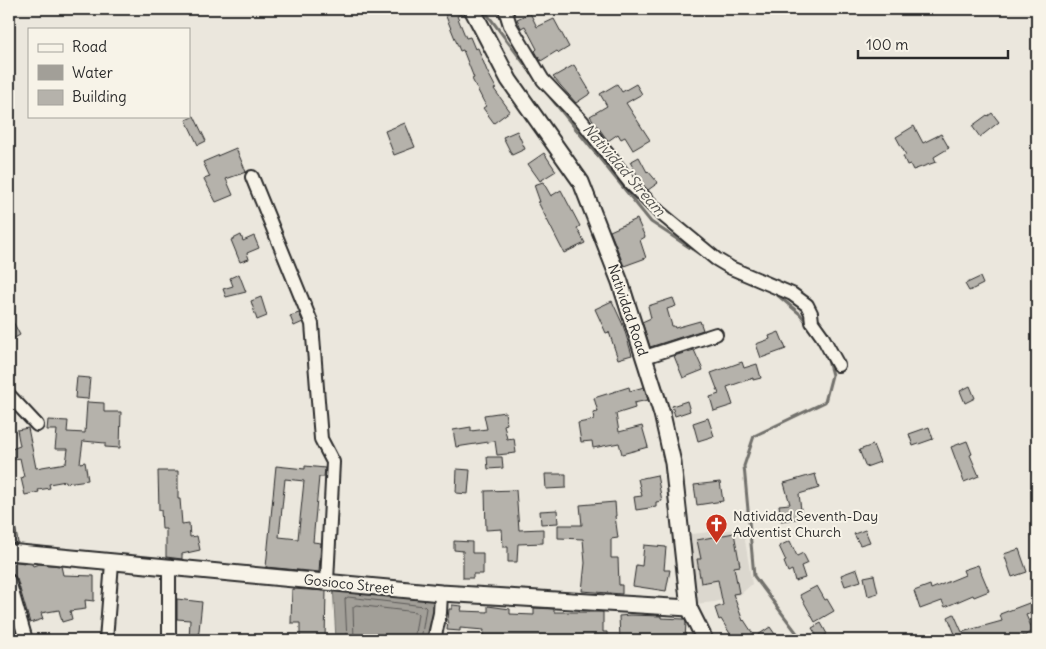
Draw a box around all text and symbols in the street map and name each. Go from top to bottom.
legend [28,28,190,118]
scale bar [858,28,1008,60]
text: 100 m [866,35,908,54]
text: Road [72,37,107,56]
text: Water [72,63,113,82]
text: Building [72,87,127,106]
water label: Natividad Stream [579,120,670,220]
street label: Natividad Road [604,262,652,358]
place label: Natividad Seventh-Day Adventist Church [733,507,878,541]
church icon: Natividad Seventh-Day Adventist Church [705,512,729,543]
street label: Gosioco Street [303,570,395,598]

